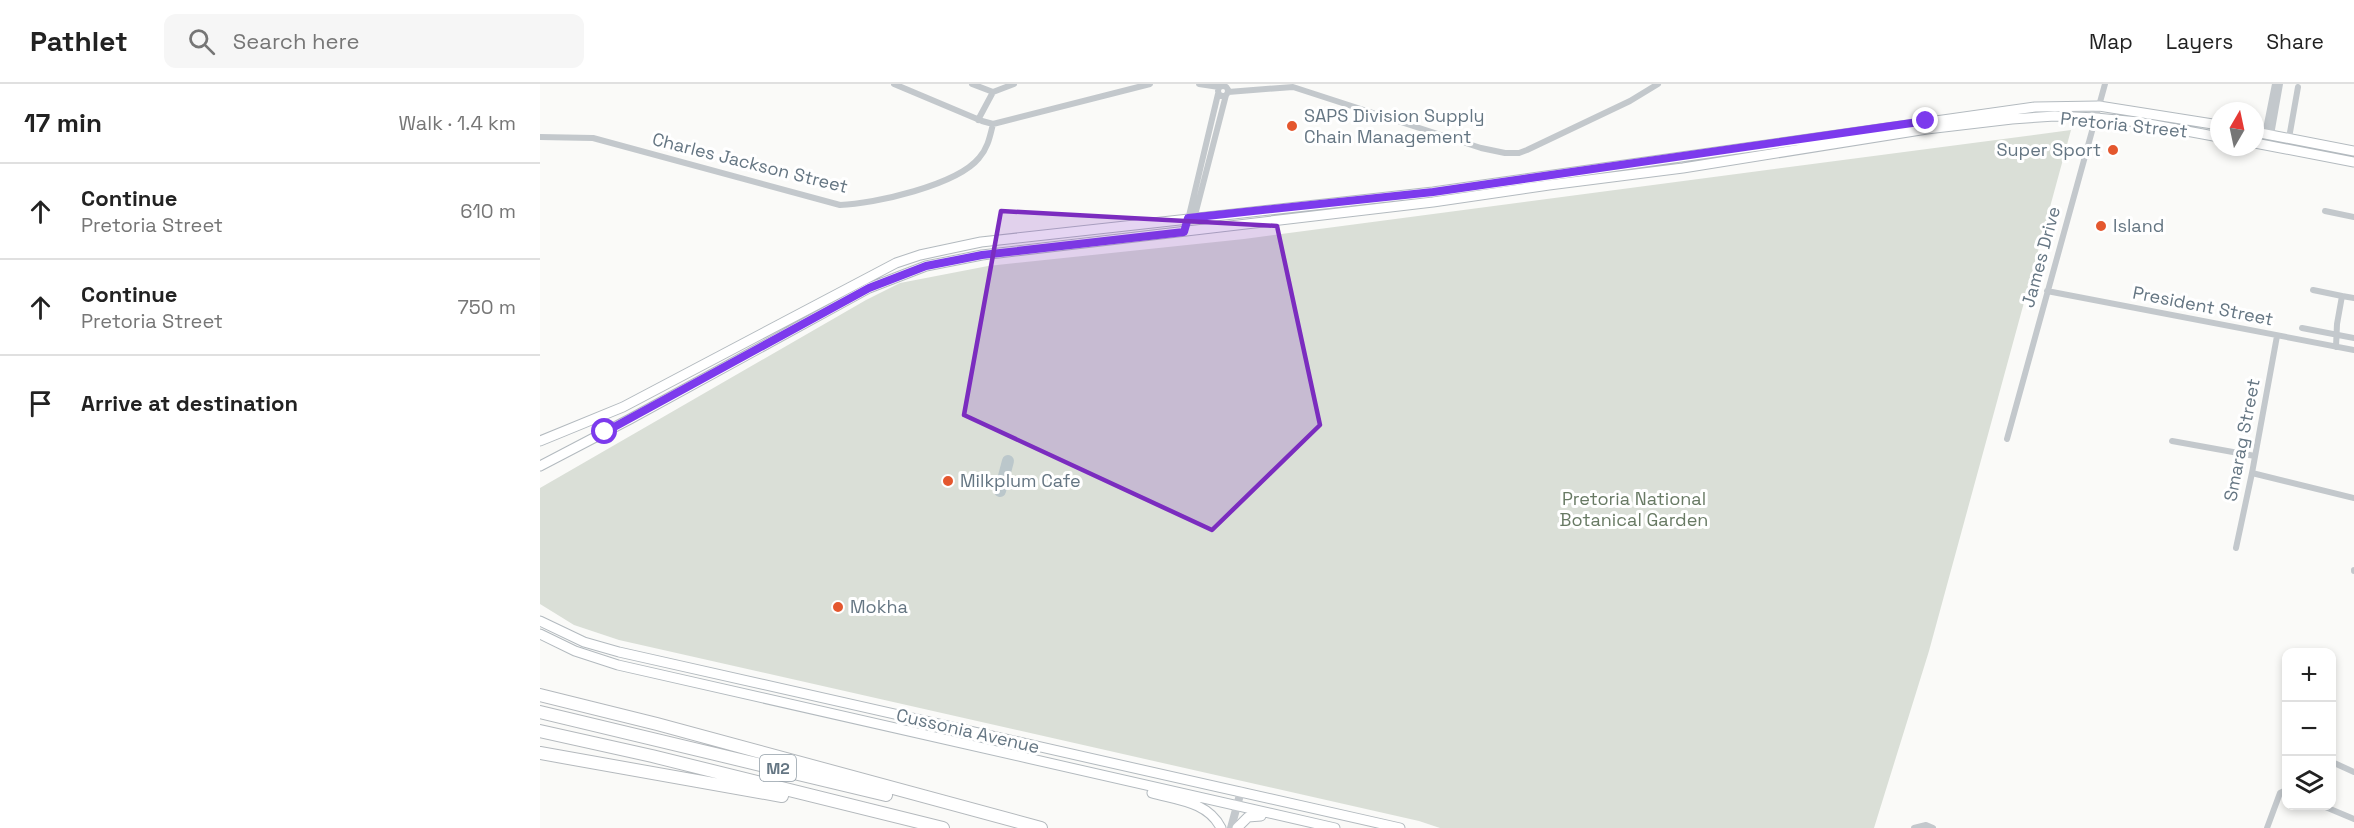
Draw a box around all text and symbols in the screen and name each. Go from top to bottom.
search box [164,14,584,68]
text: Pathlet [30,23,128,59]
icon: search [185,25,218,58]
text: Search here [233,27,360,55]
text: Map [2089,28,2133,55]
text: Layers [2166,28,2233,55]
text: Share [2266,28,2324,55]
north arrow [2210,102,2264,156]
place label: SAPS Division Supply Chain Management [1304,104,1485,148]
text: 17 min [24,106,102,140]
street label: Pretoria Street [2059,106,2189,143]
route end [1912,107,1938,133]
text: Walk · 1.4 km [399,110,516,136]
marker: SAPS Division Supply Chain Management [1285,119,1299,133]
street label: Charles Jackson Street [650,127,850,198]
place label: Super Sport [1996,138,2101,161]
marker: Super Sport [2106,143,2120,157]
text: Continue [81,184,177,212]
icon: ahead [24,195,57,228]
text: 610 m [460,198,516,224]
street label: James Drive [2016,204,2065,310]
text: Pretoria Street [81,212,223,238]
place label: Island [2113,214,2164,237]
marker: Island [2094,219,2108,233]
text: Continue [81,280,177,308]
street label: President Street [2131,281,2275,330]
icon: ahead [24,291,57,324]
text: 750 m [458,294,516,320]
text: Pretoria Street [81,308,223,334]
street label: Smarag Street [2218,377,2265,503]
icon: arrive [24,387,57,420]
text: Arrive at destination [81,389,298,417]
route start [591,418,617,444]
place label: Milkplum Cafe [960,469,1081,492]
marker: Milkplum Cafe [941,474,955,488]
park label: Pretoria National Botanical Garden [1560,487,1708,531]
place label: Mokha [850,595,908,618]
marker: Mokha [831,600,845,614]
map controls [2282,648,2336,810]
button: + [2282,648,2336,702]
button: − [2282,702,2336,756]
street label: Cussonia Avenue [894,703,1042,758]
road number: M2 [760,755,796,781]
button: layers [2282,756,2336,810]

